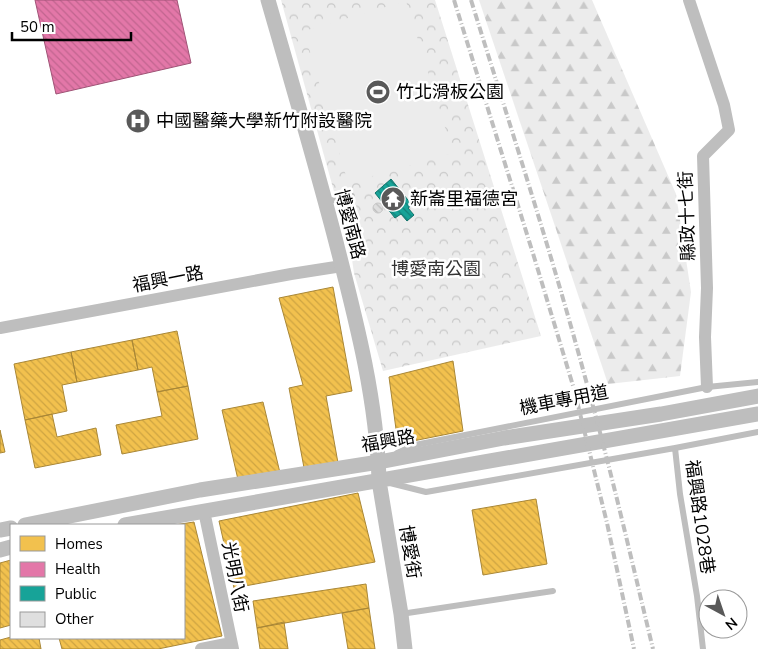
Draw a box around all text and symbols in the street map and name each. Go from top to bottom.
scale bar [12,10,131,42]
text: 50 m [20,17,55,37]
sports icon: 竹北滑板公園 [365,79,391,105]
place label: 竹北滑板公園 [396,80,504,104]
hospital icon: 中國醫藥大學新竹附設醫院 [125,108,151,134]
place label: 中國醫藥大學新竹附設醫院 [156,109,372,133]
street label: 縣政十七街 [673,171,701,261]
street label: 博愛南路 [329,186,371,262]
temple icon: 新崙里福德宮 [380,186,406,212]
place label: 新崙里福德宮 [410,187,518,211]
park label: 博愛南公園 [391,257,481,281]
street label: 福興一路 [130,260,206,298]
street label: 機車專用道 [518,380,610,420]
street label: 福興路 [359,424,417,458]
street label: 福興路1028巷 [680,458,720,576]
street label: 博愛街 [394,523,426,581]
legend [10,524,185,639]
text: Homes [55,534,103,554]
street label: 光明八街 [216,539,254,615]
text: Health [55,559,100,579]
text: Public [55,584,96,604]
north arrow [698,589,748,639]
text: Other [55,609,94,629]
text: N [721,613,741,634]

